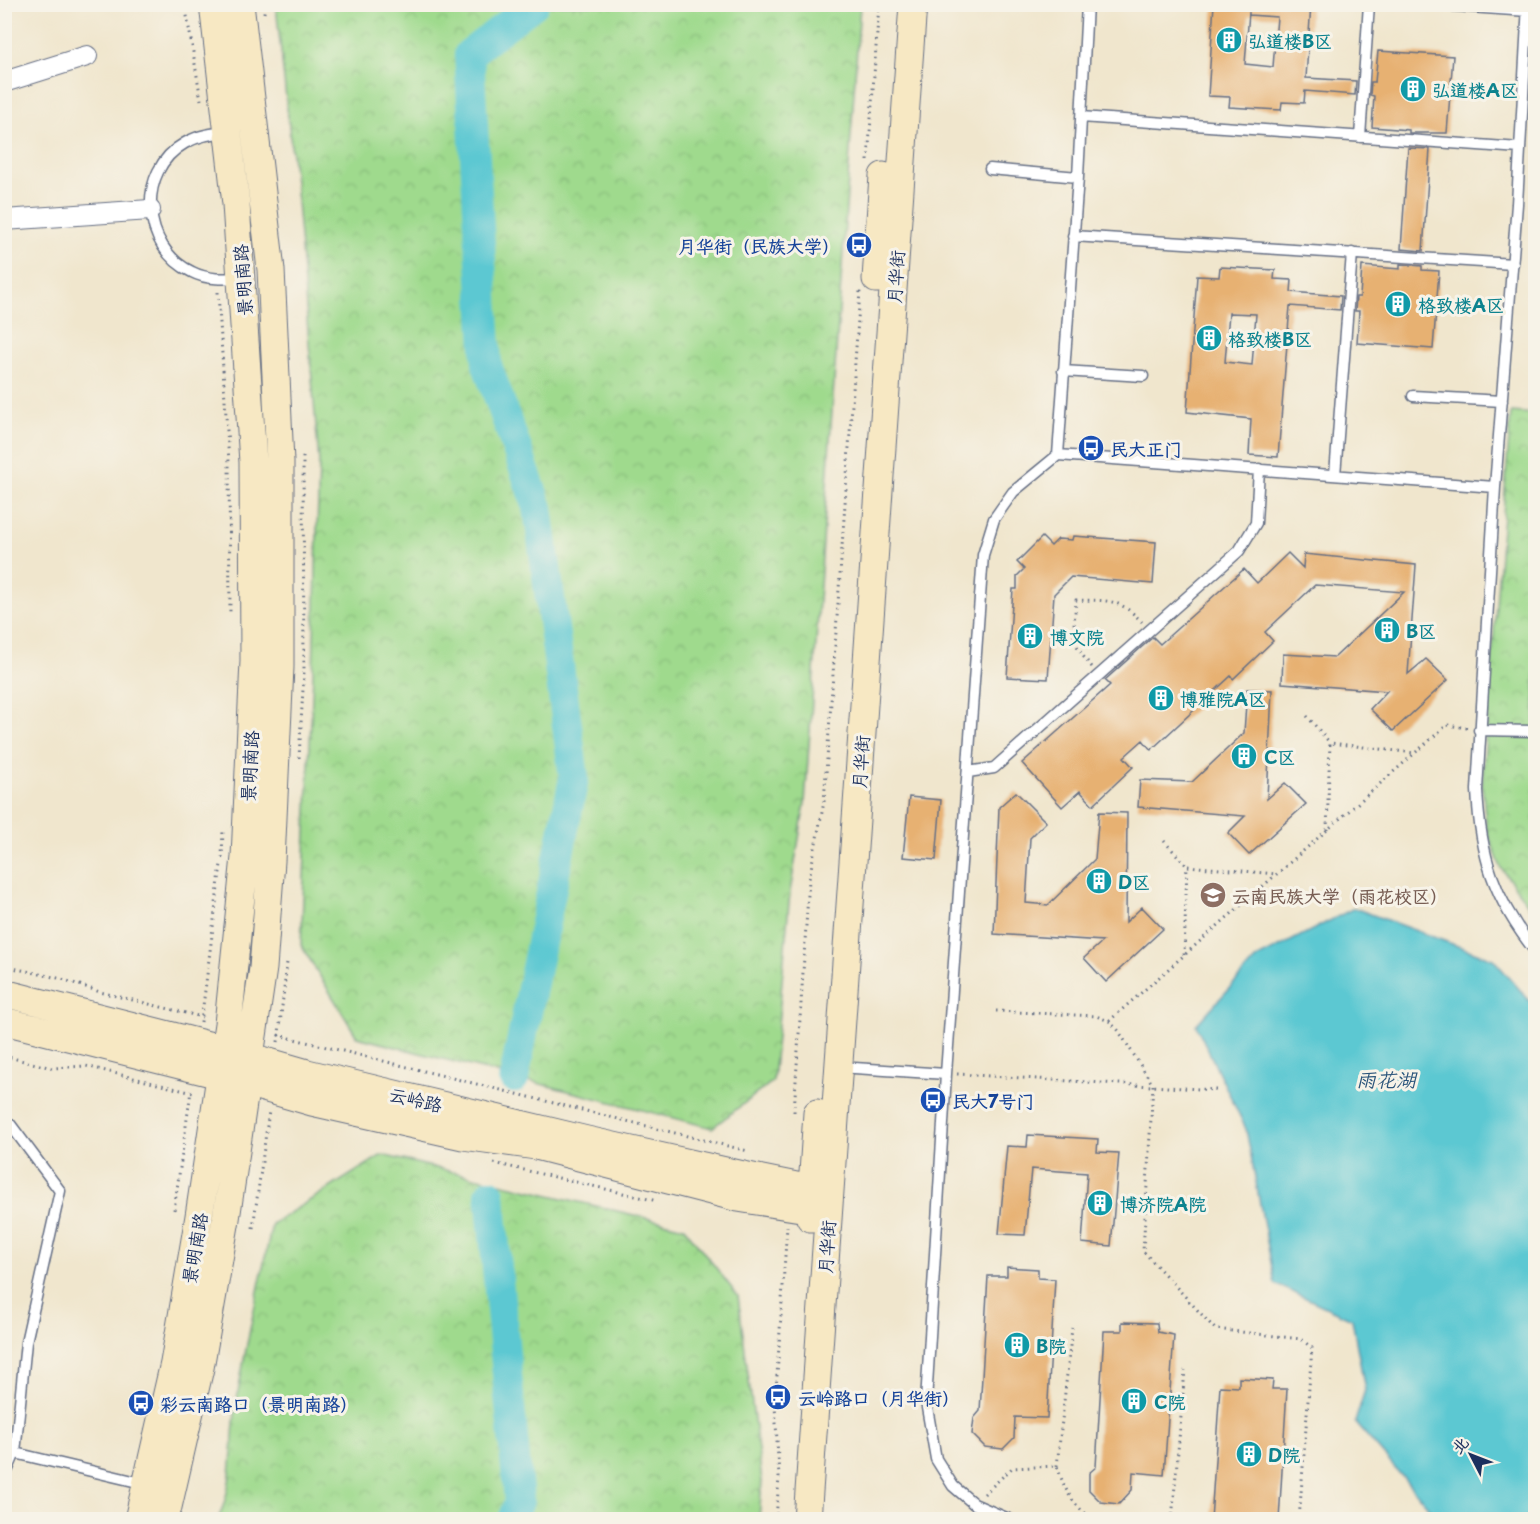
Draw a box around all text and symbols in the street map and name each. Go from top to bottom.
building icon: 弘道楼B区 [1214,25,1244,55]
place label: 弘道楼B区 [1248,27,1332,54]
building icon: 弘道楼A区 [1398,74,1428,104]
place label: 弘道楼A区 [1432,76,1518,103]
bus stop icon: 月华街（民族大学） [844,230,874,260]
place label: 月华街（民族大学） [678,232,840,259]
street label: 景明南路 [226,243,258,317]
street label: 月华街 [880,249,910,305]
building icon: 格致楼A区 [1383,289,1413,319]
place label: 格致楼A区 [1418,291,1504,318]
building icon: 格致楼B区 [1194,323,1224,353]
place label: 格致楼B区 [1228,325,1312,352]
bus stop icon: 民大正门 [1076,433,1106,463]
place label: 民大正门 [1110,435,1182,462]
building icon: B区 [1372,615,1402,645]
place label: B区 [1406,617,1436,644]
building icon: 博文院 [1015,621,1045,651]
place label: 博文院 [1050,623,1104,650]
building icon: 博雅院A区 [1146,683,1176,713]
place label: 博雅院A区 [1180,685,1266,712]
street label: 景明南路 [234,729,264,803]
street label: 月华街 [845,734,875,790]
building icon: C区 [1229,741,1259,771]
place label: C区 [1264,743,1296,770]
building icon: D区 [1084,866,1114,896]
place label: D区 [1118,868,1150,895]
school or university icon: 云南民族大学（雨花校区） [1198,880,1228,910]
place label: 云南民族大学（雨花校区） [1232,882,1448,909]
water label: 雨花湖 [1356,1064,1418,1094]
street label: 云岭路 [387,1080,445,1118]
bus stop icon: 民大7号门 [918,1085,948,1115]
place label: 民大7号门 [952,1087,1034,1114]
building icon: 博济院A院 [1085,1188,1115,1218]
place label: 博济院A院 [1120,1190,1206,1217]
street label: 景明南路 [174,1210,214,1286]
street label: 月华街 [811,1219,841,1275]
building icon: B院 [1002,1330,1032,1360]
place label: B院 [1036,1332,1066,1359]
bus stop icon: 云岭路口（月华街） [763,1382,793,1412]
place label: 云岭路口（月华街） [798,1384,960,1411]
building icon: C院 [1119,1386,1149,1416]
bus stop icon: 彩云南路口（景明南路） [126,1388,156,1418]
place label: C院 [1154,1388,1186,1415]
place label: 彩云南路口（景明南路） [160,1390,358,1417]
north arrow [1441,1425,1501,1485]
text: 北 [1445,1430,1473,1458]
building icon: D院 [1234,1439,1264,1469]
place label: D院 [1268,1441,1300,1468]

